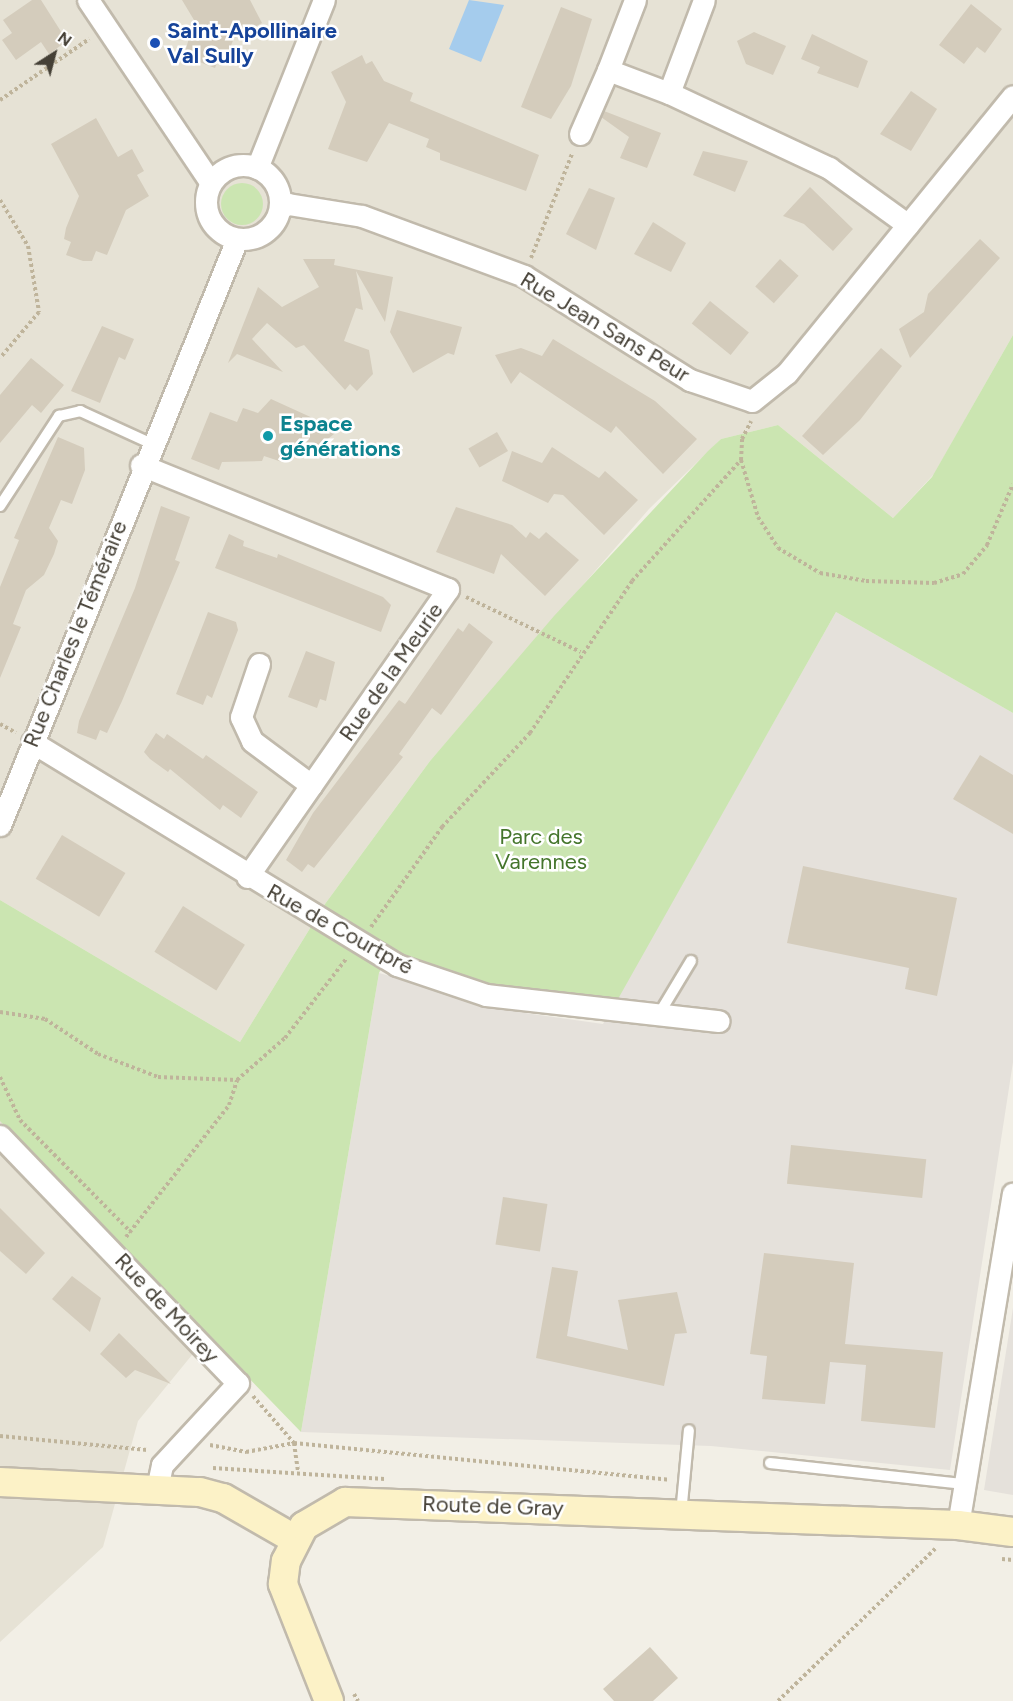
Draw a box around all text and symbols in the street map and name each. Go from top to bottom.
place label: Saint-Apollinaire Val Sully [167,17,337,68]
north arrow [24,24,84,84]
text: N [54,28,75,50]
marker: Saint-Apollinaire Val Sully [148,36,162,50]
street label: Rue Jean Sans Peur [516,266,694,388]
place label: Espace générations [280,410,400,462]
marker: Espace générations [261,429,275,443]
street label: Rue Charles le Téméraire [17,517,133,751]
street label: Rue de la Meurie [334,598,448,746]
park label: Parc des Varennes [495,823,587,874]
street label: Rue de Courtpré [262,878,418,980]
street label: Rue de Moirey [109,1247,225,1369]
street label: Route de Gray [422,1490,564,1522]

